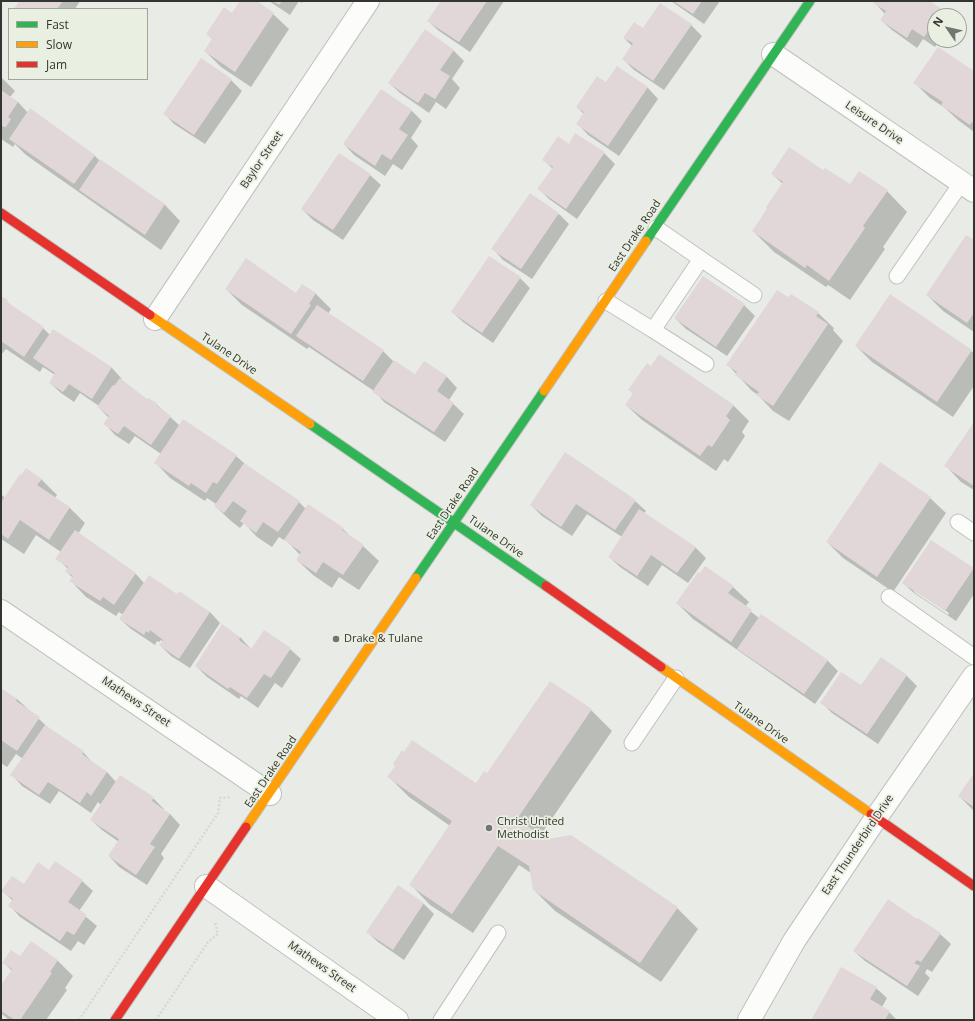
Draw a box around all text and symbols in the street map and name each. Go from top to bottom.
legend [8,8,148,80]
north arrow [927,8,967,48]
text: N [929,14,946,29]
text: Fast [46,16,69,33]
text: Slow [46,36,72,53]
text: Jam [46,56,67,73]
street label: Leisure Drive [842,99,906,147]
street label: Baylor Street [238,129,286,191]
street label: East Drake Road [606,198,664,274]
street label: Tulane Drive [199,331,259,377]
street label: East Drake Road [424,466,482,542]
street label: Tulane Drive [466,513,526,561]
place label: Drake & Tulane [344,632,423,646]
marker: Drake & Tulane [331,634,341,644]
street label: Mathews Street [99,674,173,730]
street label: Tulane Drive [731,699,791,747]
street label: East Drake Road [242,734,300,810]
street label: East Thunderbird Drive [819,792,897,898]
place label: Christ United Methodist [497,815,564,841]
marker: Christ United Methodist [484,823,494,833]
street label: Mathews Street [285,939,359,995]

